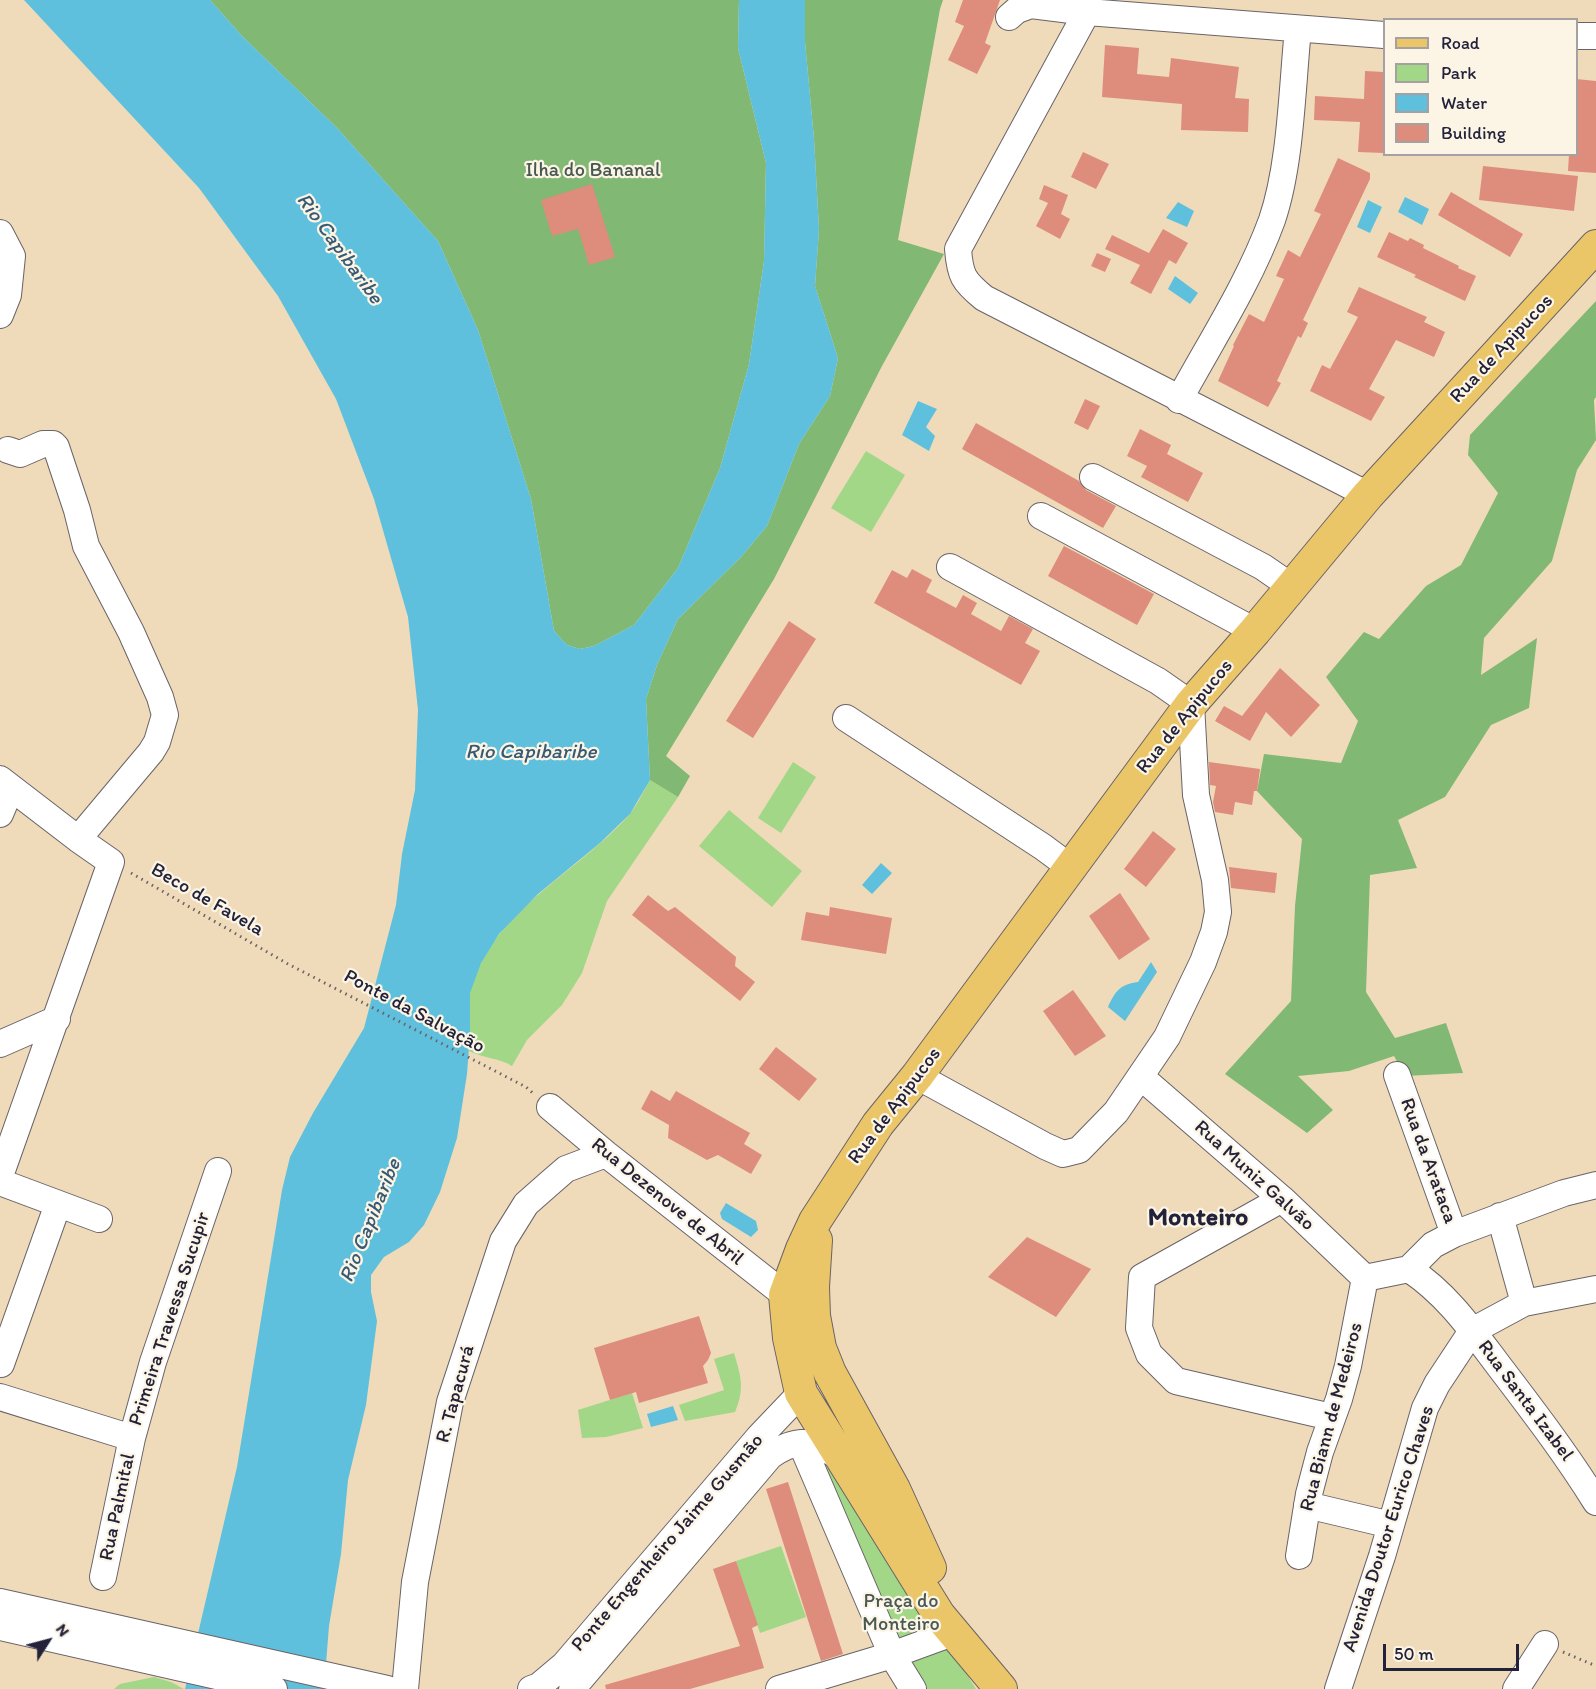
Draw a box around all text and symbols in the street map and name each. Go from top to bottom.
legend [1383,18,1578,156]
text: Road [1441,32,1480,54]
text: Park [1441,62,1476,84]
text: Water [1441,92,1487,114]
text: Building [1441,122,1506,144]
park label: Ilha do Bananal [525,159,661,183]
water label: Rio Capibaribe [290,189,388,309]
street label: Rua de Apipucos [1445,290,1559,408]
street label: Rua de Apipucos [1132,655,1238,779]
water label: Rio Capibaribe [466,740,596,766]
street label: Beco de Favela [146,858,268,942]
street label: Ponte da Salvação [339,965,489,1059]
street label: Rua de Apipucos [843,1043,947,1169]
street label: Rua da Arataca [1394,1095,1462,1227]
street label: Rua Muniz Galvão [1189,1116,1319,1236]
street label: Rua Dezenove de Abril [586,1133,748,1271]
water label: Rio Capibaribe [335,1156,407,1286]
district label: Monteiro [1148,1202,1248,1234]
street label: Primeira Travessa Sucupir [124,1209,216,1429]
street label: Rua Biann de Medeiros [1295,1320,1369,1514]
street label: Rua Santa Izabel [1472,1336,1578,1466]
street label: R. Tapacurá [431,1343,481,1445]
street label: Avenida Doutor Eurico Chaves [1338,1403,1440,1655]
street label: Ponte Engenheiro Jaime Gusmão [567,1429,769,1657]
street label: Rua Palmital [95,1451,141,1563]
park label: Praça do Monteiro [862,1590,940,1637]
north arrow [18,1611,78,1671]
text: N [52,1620,74,1640]
scale bar [1386,1632,1522,1670]
text: 50 m [1394,1643,1434,1665]

